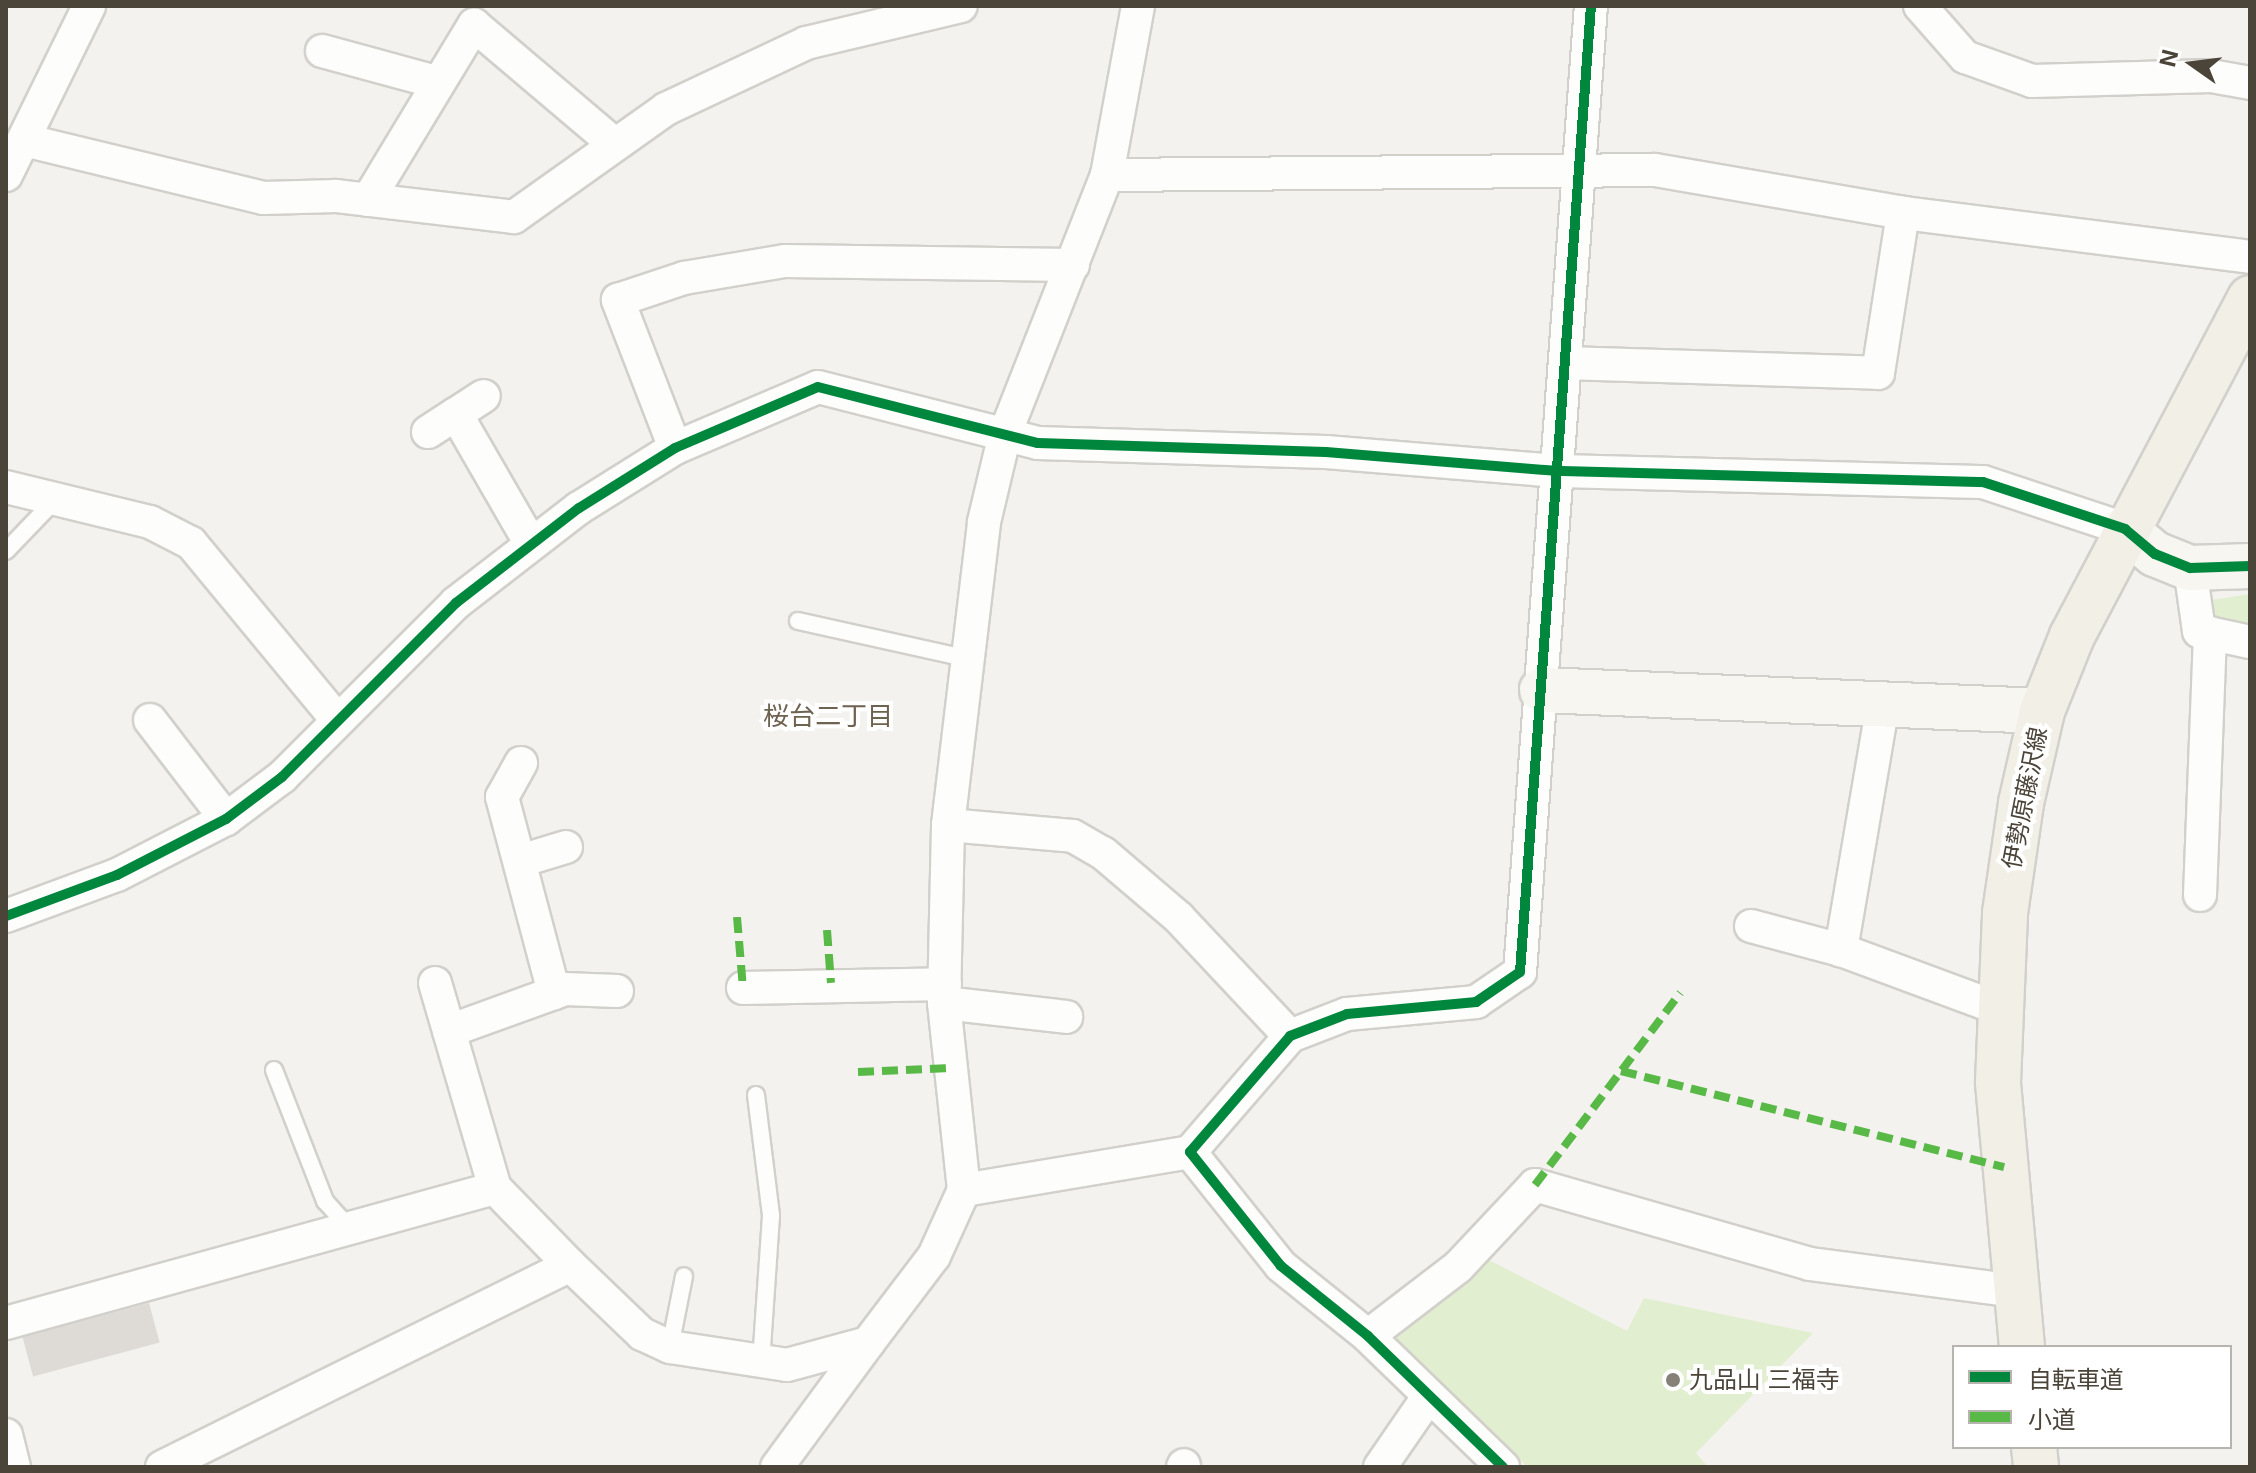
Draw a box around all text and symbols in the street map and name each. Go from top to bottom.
north arrow [2152,24,2232,104]
text: N [2154,47,2183,69]
district label: 桜台二丁目 [763,700,893,732]
street label: 伊勢原藤沢線 [1997,725,2053,871]
legend [1952,1345,2232,1449]
text: 自転車道 [2028,1365,2124,1394]
place label: 九品山 三福寺 [1689,1366,1840,1394]
marker: 九品山 三福寺 [1664,1371,1682,1389]
text: 小道 [2028,1405,2076,1434]

